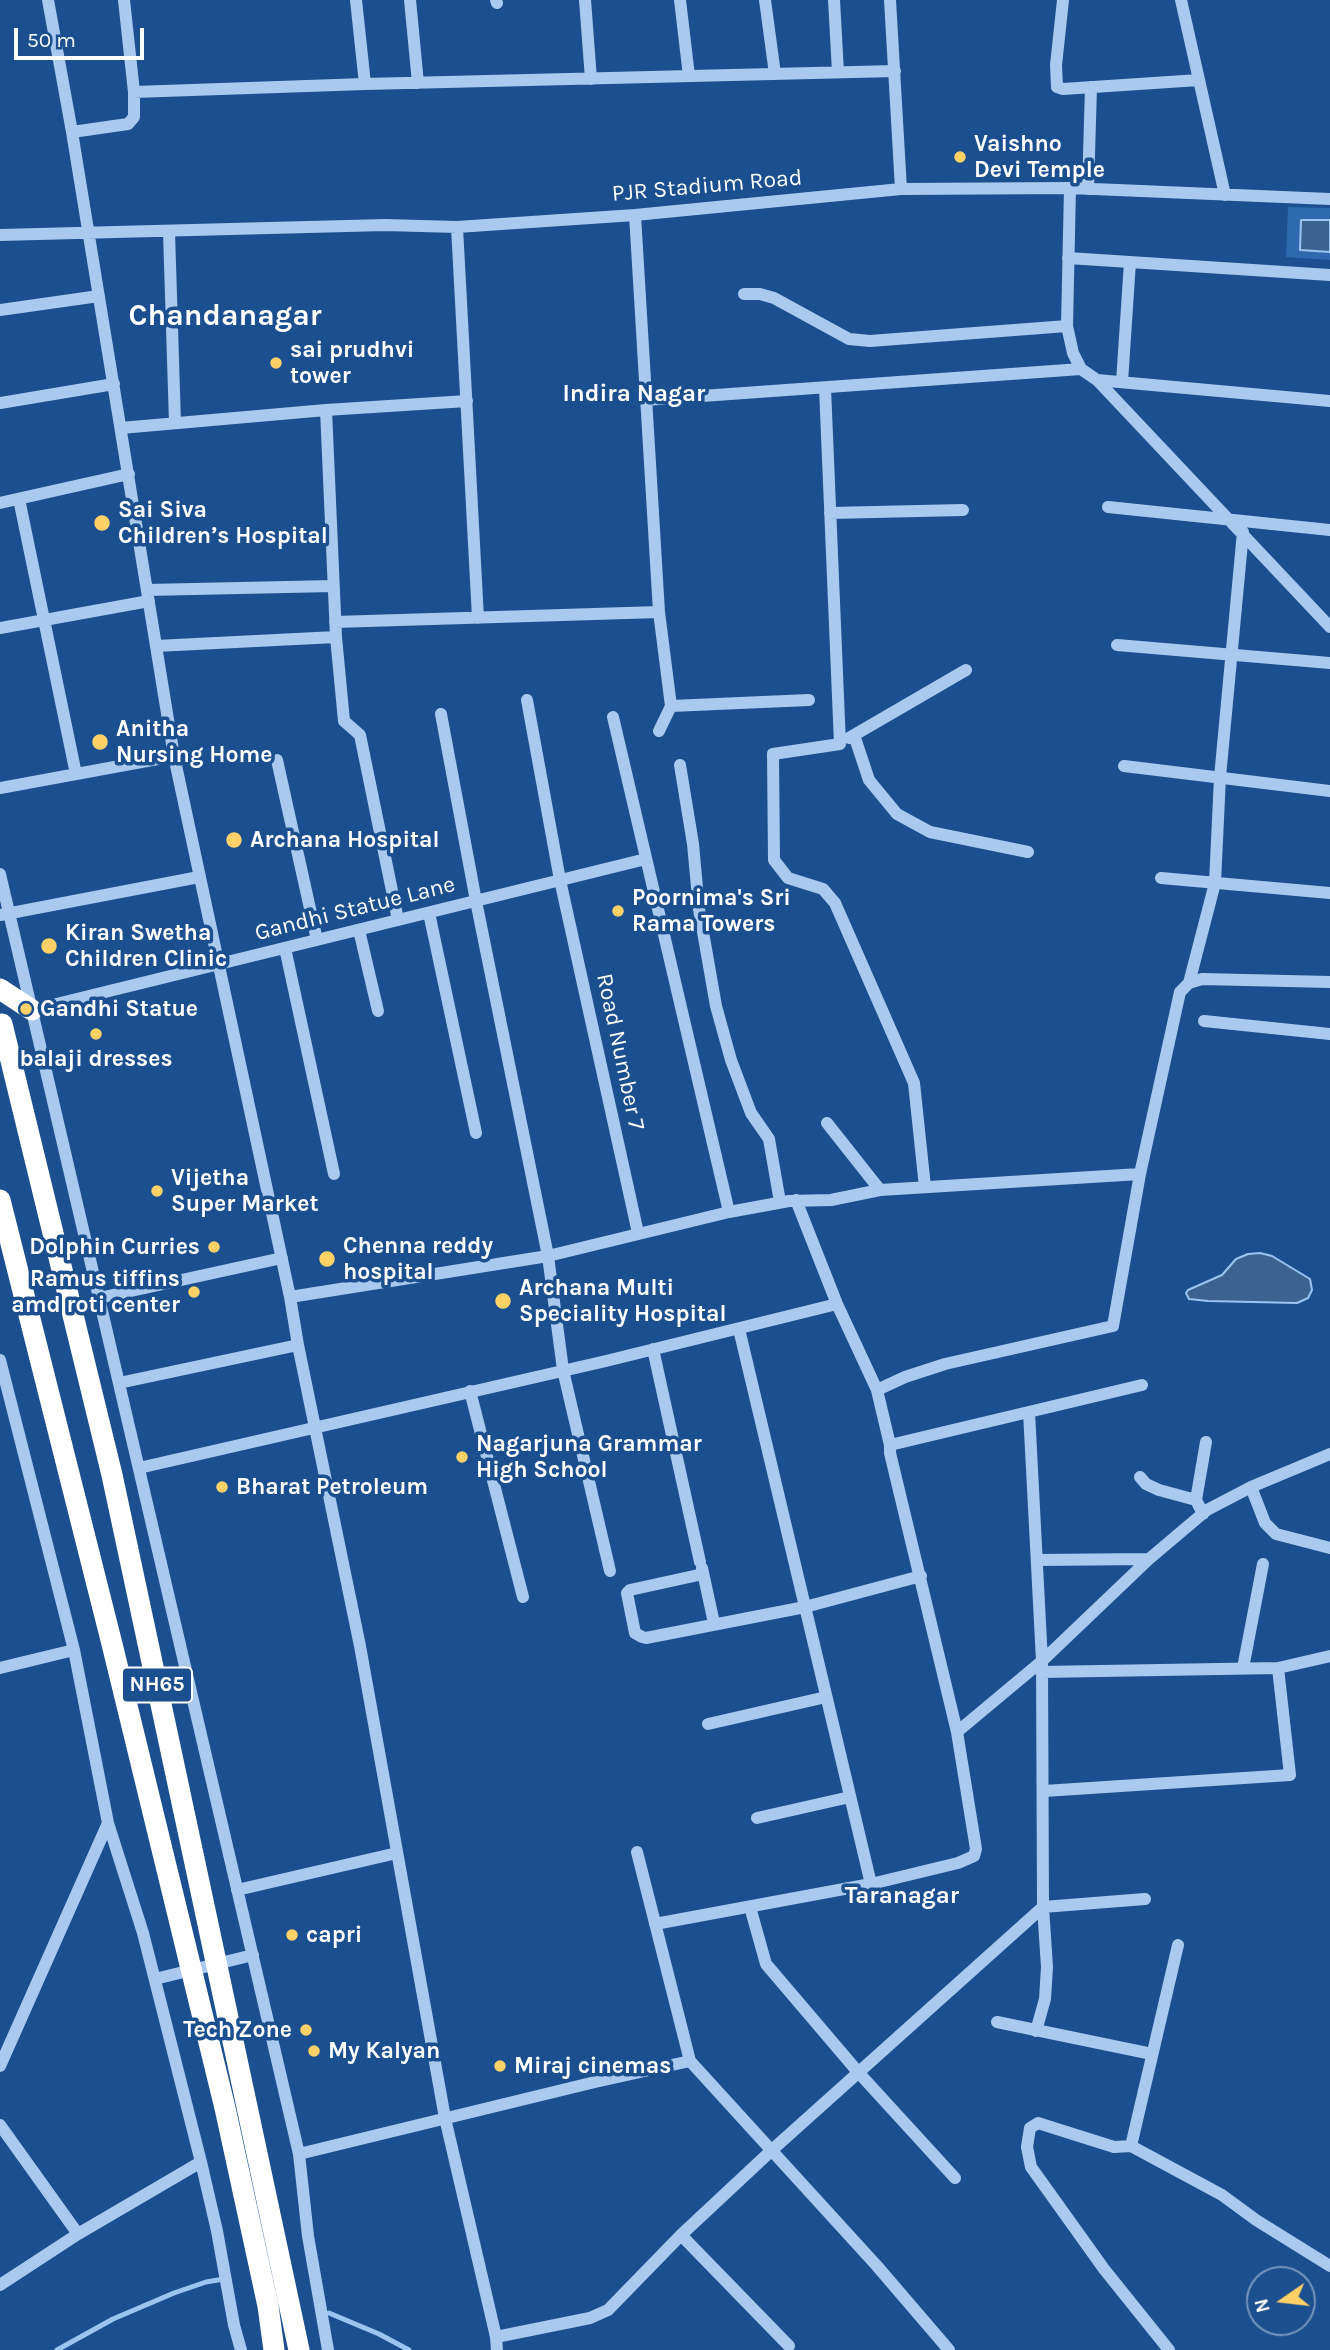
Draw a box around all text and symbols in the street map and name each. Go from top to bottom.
scale bar [18,14,147,58]
text: 50 m [27,28,76,52]
place label: Vaishno Devi Temple [974,130,1105,184]
marker: Vaishno Devi Temple [952,149,968,165]
street label: PJR Stadium Road [611,164,803,208]
district label: Chandanagar [129,298,321,334]
place label: sai prudhvi tower [290,336,414,390]
marker: sai prudhvi tower [268,355,284,371]
district label: Indira Nagar [562,380,706,408]
place label: Sai Siva Children’s Hospital [118,496,328,550]
marker: Sai Siva Children’s Hospital [92,513,112,533]
place label: Anitha Nursing Home [116,715,272,769]
marker: Anitha Nursing Home [90,732,110,752]
place label: Archana Hospital [250,826,439,854]
marker: Archana Hospital [224,830,244,850]
street label: Gandhi Statue Lane [252,871,458,947]
place label: Poornima's Sri Rama Towers [632,884,791,938]
marker: Poornima's Sri Rama Towers [610,903,626,919]
place label: Kiran Swetha Children Clinic [65,919,227,973]
marker: Kiran Swetha Children Clinic [39,936,59,956]
street label: Road Number 7 [590,971,650,1133]
place label: Gandhi Statue [40,995,198,1023]
marker: Gandhi Statue [18,1001,34,1017]
marker: balaji dresses [88,1026,104,1042]
place label: balaji dresses [19,1045,173,1073]
place label: Vijetha Super Market [171,1164,319,1218]
marker: Vijetha Super Market [149,1183,165,1199]
place label: Chenna reddy hospital [343,1232,493,1286]
place label: Dolphin Curries [29,1233,200,1261]
marker: Dolphin Curries [206,1239,222,1255]
marker: Chenna reddy hospital [317,1249,337,1269]
place label: Ramus tiffins amd roti center [11,1265,180,1319]
place label: Archana Multi Speciality Hospital [519,1274,727,1328]
marker: Ramus tiffins amd roti center [186,1284,202,1300]
marker: Archana Multi Speciality Hospital [493,1291,513,1311]
place label: Nagarjuna Grammar High School [476,1430,702,1484]
marker: Nagarjuna Grammar High School [454,1449,470,1465]
place label: Bharat Petroleum [236,1473,428,1501]
marker: Bharat Petroleum [214,1479,230,1495]
road number: NH65 [122,1668,192,1702]
district label: Taranagar [845,1882,959,1910]
place label: capri [306,1921,362,1949]
marker: capri [284,1927,300,1943]
place label: Tech Zone [183,2016,292,2044]
marker: Tech Zone [298,2022,314,2038]
place label: My Kalyan [328,2037,440,2065]
marker: My Kalyan [306,2043,322,2059]
place label: Miraj cinemas [514,2052,671,2080]
marker: Miraj cinemas [492,2058,508,2074]
north arrow [1246,2266,1316,2336]
text: N [1250,2296,1275,2315]

